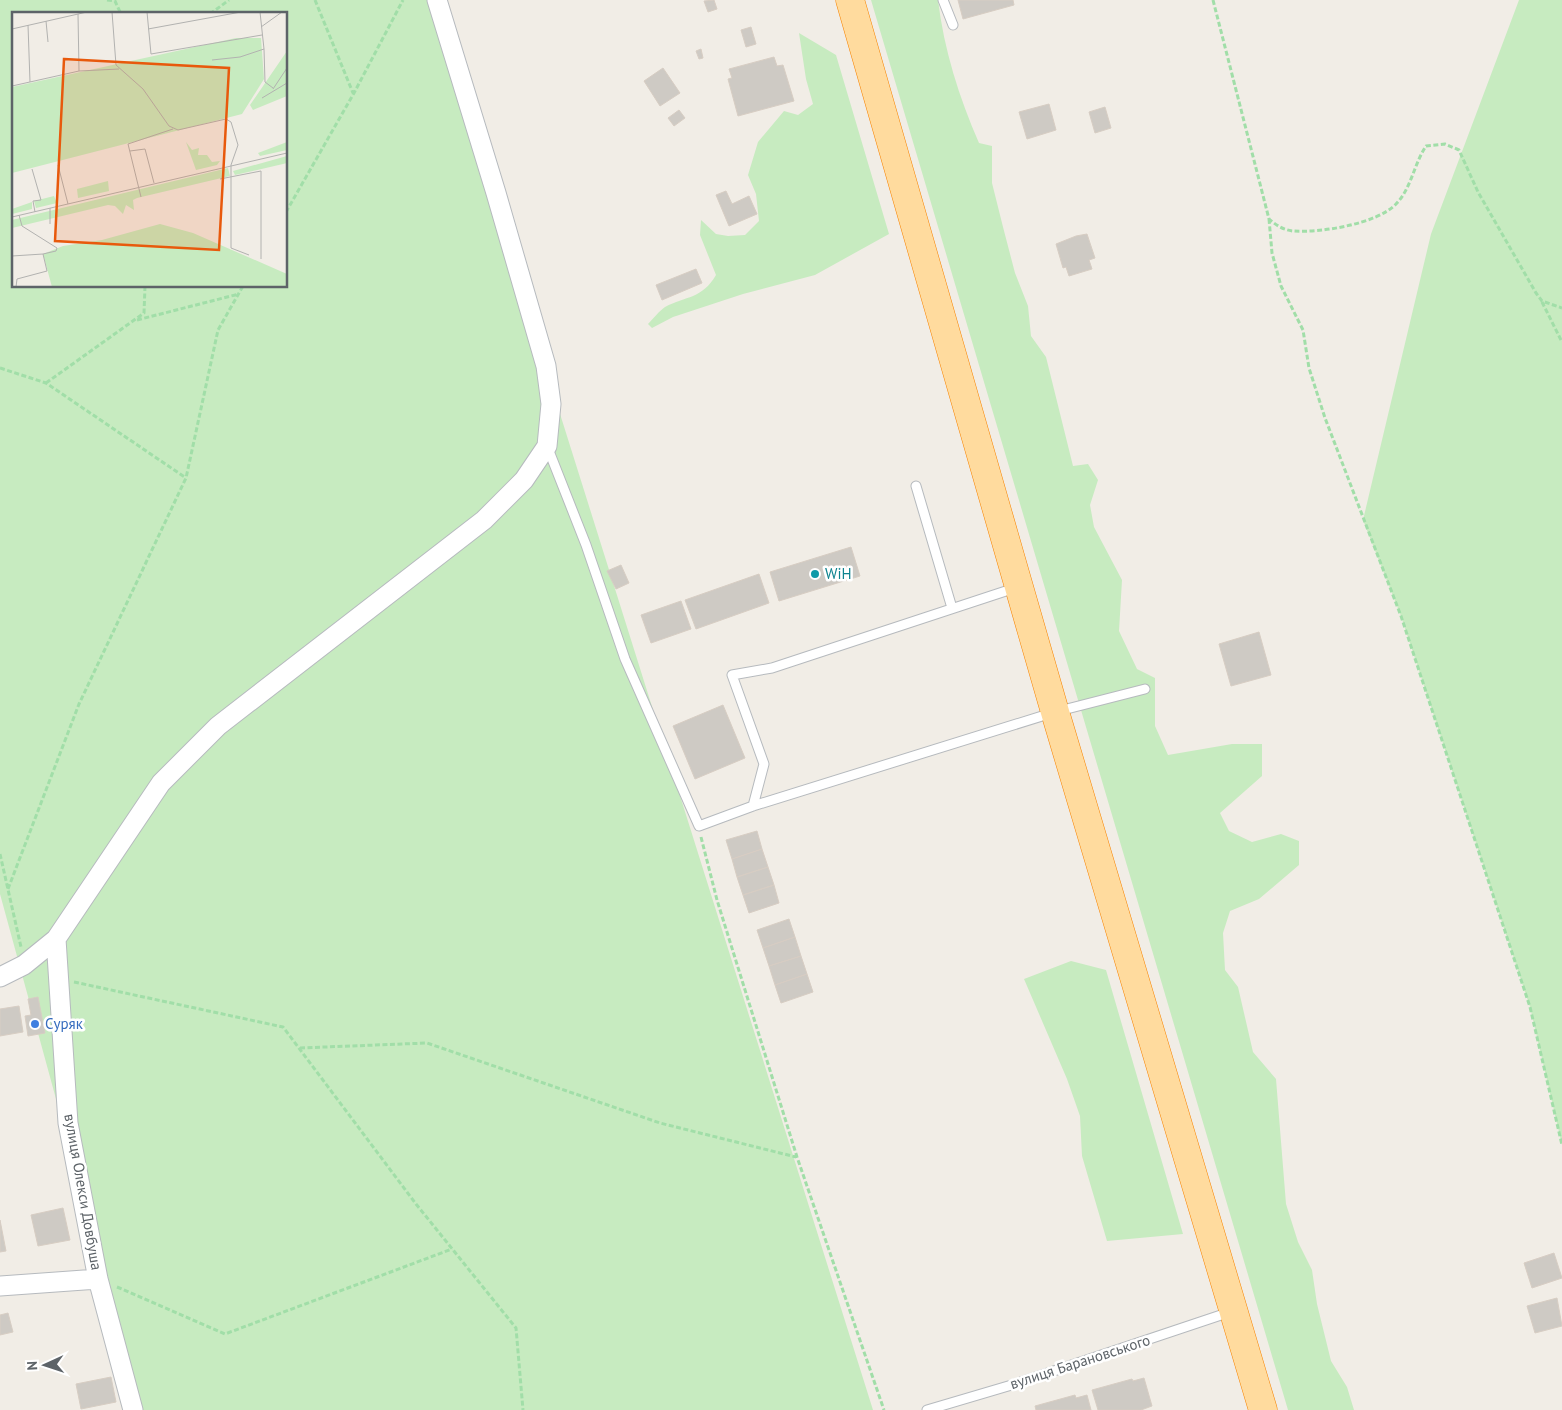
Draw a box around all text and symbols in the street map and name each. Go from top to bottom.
inset map [12,12,288,288]
place label: WiH [825,564,852,583]
marker: WiH [809,568,821,580]
place label: Суряк [45,1014,84,1033]
marker: Суряк [29,1018,41,1030]
street label: вулиця Олекси Довбуша [60,1112,107,1272]
street label: вулиця Барановського [1007,1330,1152,1393]
north arrow [20,1340,70,1390]
text: N [23,1361,41,1371]

